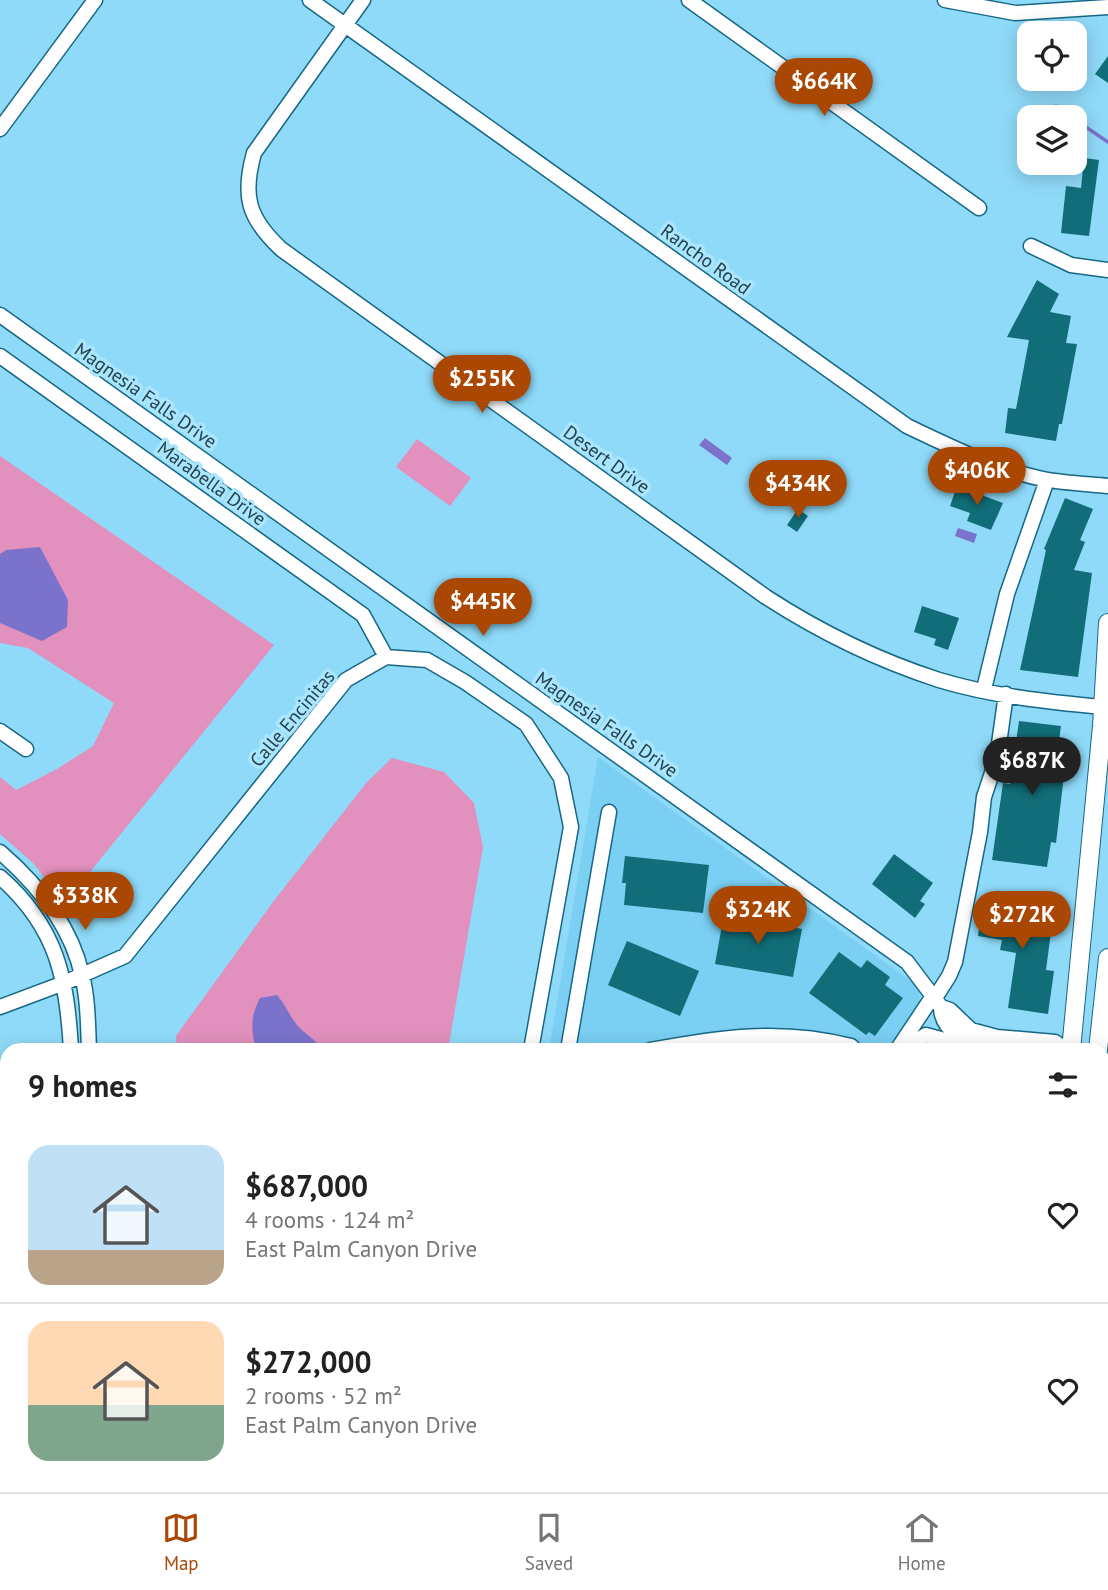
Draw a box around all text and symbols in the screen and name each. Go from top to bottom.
map controls [1017,21,1087,175]
button: locate [1017,21,1087,91]
pin: $664K [775,58,873,118]
text: $664K [791,66,857,95]
button: layers [1017,105,1087,175]
street label: Rancho Road [656,218,756,300]
street label: Magnesia Falls Drive [70,337,222,453]
pin: $255K [433,356,531,415]
text: $255K [449,363,515,392]
street label: Desert Drive [559,420,655,498]
street label: Marabella Drive [153,436,271,530]
pin: $406K [928,448,1026,507]
text: $406K [944,455,1010,484]
pin: $434K [749,461,847,520]
text: $434K [765,468,831,497]
pin: $445K [434,578,532,638]
text: $445K [450,586,516,615]
street label: Calle Encinitas [244,665,340,771]
street label: Magnesia Falls Drive [531,666,683,782]
pin: $687K [983,738,1081,797]
text: $687K [999,745,1065,774]
pin: $338K [36,872,134,932]
text: $338K [52,880,118,909]
pin: $324K [709,886,807,946]
pin: $272K [973,892,1071,951]
text: $324K [725,894,791,923]
text: $272K [989,899,1055,928]
text: 9 homes [28,1066,137,1105]
icon: filters [1044,1066,1082,1104]
text: $687,000 [245,1166,368,1205]
icon: home [84,1173,168,1257]
icon: heart [1044,1196,1082,1234]
text: 4 rooms · 124 m² [245,1205,414,1234]
text: East Palm Canyon Drive [245,1234,477,1263]
text: $272,000 [245,1342,372,1381]
icon: home [84,1349,168,1433]
icon: heart [1044,1372,1082,1410]
text: 2 rooms · 52 m² [245,1381,402,1410]
text: East Palm Canyon Drive [245,1410,477,1439]
tab: Map [162,1509,200,1575]
tab: Saved [525,1509,573,1575]
tab: Home [898,1509,946,1575]

